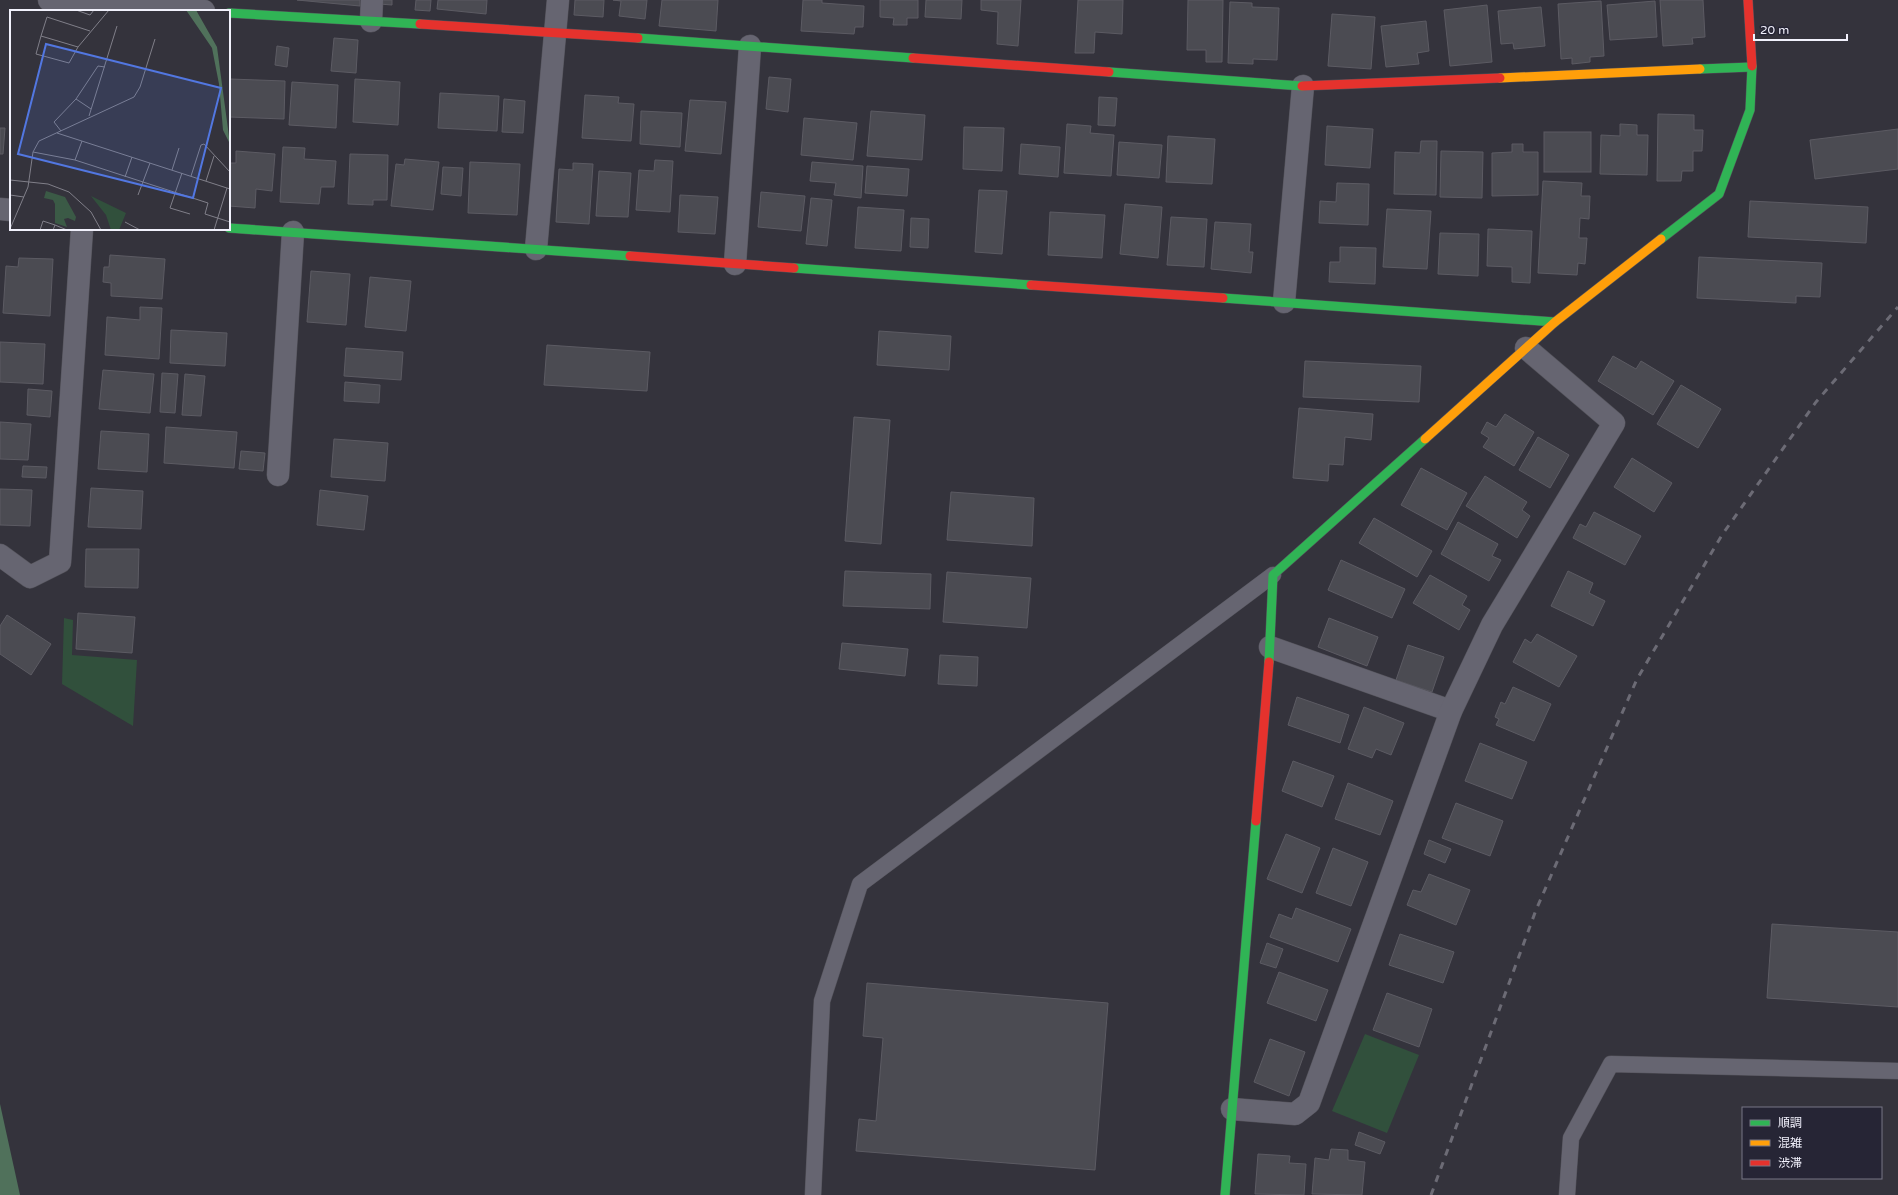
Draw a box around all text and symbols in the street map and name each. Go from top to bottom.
inset map [10,10,230,230]
scale bar [1754,16,1847,42]
text: 20 m [1760,23,1789,37]
legend [1742,1107,1882,1179]
text: 順調 [1778,1116,1802,1130]
text: 混雑 [1778,1136,1802,1150]
text: 渋滞 [1778,1156,1802,1170]

